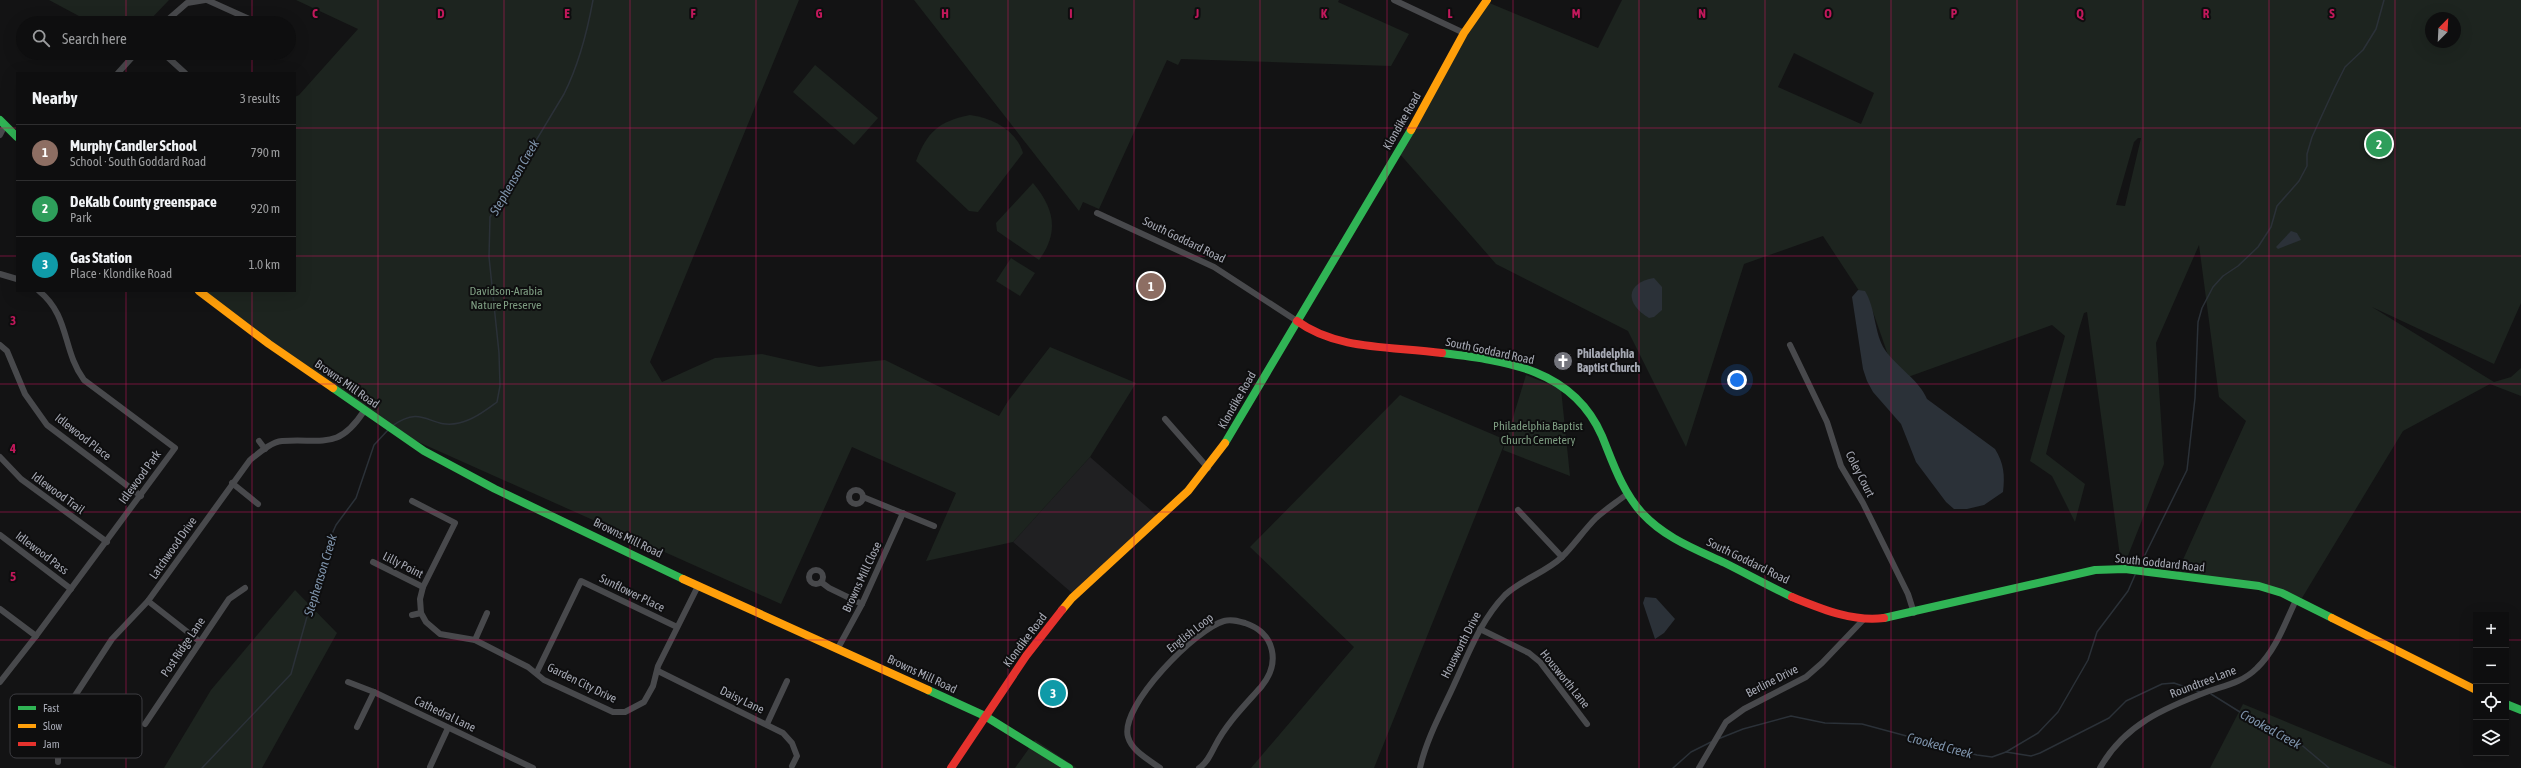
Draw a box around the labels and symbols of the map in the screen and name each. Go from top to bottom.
text: C [312,6,318,21]
text: D [437,6,445,21]
text: E [564,6,570,21]
text: F [690,6,696,21]
text: G [816,6,823,21]
text: H [941,6,949,21]
text: I [1069,6,1073,21]
text: J [1194,6,1199,21]
text: K [1321,6,1328,21]
text: L [1447,6,1453,21]
text: M [1572,6,1581,21]
text: N [1698,6,1706,21]
text: O [1824,6,1832,21]
text: P [1951,6,1958,21]
text: Q [2076,6,2084,21]
text: R [2203,6,2210,21]
text: S [2329,6,2335,21]
north arrow [2425,12,2461,48]
street label: Klondike Road [1380,90,1424,152]
pin: 2 [2366,129,2392,159]
water label: Stephenson Creek [486,136,542,219]
street label: South Goddard Road [1140,214,1228,266]
pin: 1 [1138,271,1164,301]
park label: Davidson-Arabia Nature Preserve [469,284,543,312]
text: 3 [10,313,16,328]
street label: South Goddard Road [1444,335,1536,367]
place label: Philadelphia Baptist Church [1577,347,1641,375]
church icon: Philadelphia Baptist Church [1552,350,1574,372]
street label: Browns Mill Road [312,357,382,411]
street label: Klondike Road [1215,369,1259,431]
your location [1727,370,1747,390]
street label: Idlewood Place [52,411,114,463]
park label: Philadelphia Baptist Church Cemetery [1493,419,1583,447]
text: 4 [9,441,16,456]
street label: Idlewood Park [116,447,165,507]
street label: Coley Court [1842,449,1878,500]
street label: Idlewood Trail [29,469,88,517]
street label: Latchwood Drive [146,514,200,582]
street label: Browns Mill Road [591,515,665,561]
street label: Idlewood Pass [13,529,71,577]
water label: Stephenson Creek [301,532,340,619]
street label: South Goddard Road [1704,535,1792,587]
street label: Browns Mill Close [840,540,884,614]
street label: Lilly Point [380,549,426,581]
street label: South Goddard Road [2114,551,2206,575]
text: 5 [10,569,16,584]
street label: Sunflower Place [597,571,667,615]
street label: Housworth Drive [1438,609,1484,681]
street label: Klondike Road [1000,610,1050,670]
street label: English Loop [1164,610,1216,656]
street label: Post Ridge Lane [158,615,208,679]
street label: Housworth Lane [1537,647,1593,711]
street label: Browns Mill Road [885,652,959,696]
street label: Garden City Drive [545,660,619,706]
street label: Berline Drive [1744,662,1800,700]
street label: Roundtree Lane [2168,663,2238,701]
pin: 3 [1040,678,1066,708]
street label: Daisy Lane [718,683,766,717]
street label: Cathedral Lane [412,693,478,735]
legend [10,694,142,758]
text: Fast [43,702,59,714]
water label: Crooked Creek [2238,707,2304,752]
text: Slow [43,720,62,732]
water label: Crooked Creek [1906,730,1974,761]
text: Jam [43,738,60,750]

